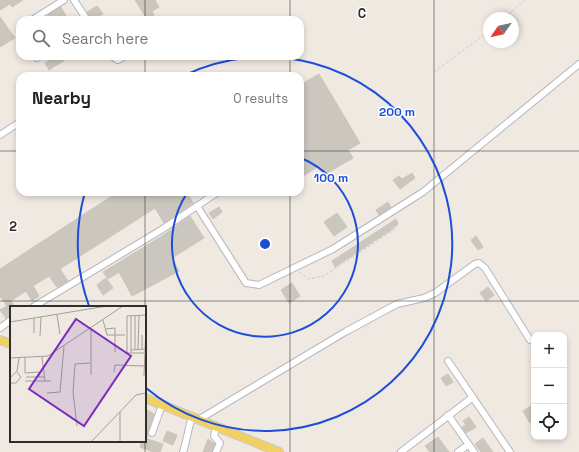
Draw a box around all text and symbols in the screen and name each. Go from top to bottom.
text: C [358,5,366,22]
north arrow [483,12,519,48]
search box [16,16,304,60]
icon: search [30,27,52,49]
text: Search here [62,29,148,48]
text: Nearby [32,87,91,109]
text: 0 results [233,90,288,107]
text: 200 m [379,104,415,120]
text: 100 m [314,170,348,186]
text: 2 [9,218,17,235]
centre of rings [258,237,272,251]
inset map [10,306,146,442]
map controls [531,332,567,440]
button: + [531,332,567,368]
button: − [531,368,567,404]
button: locate [531,404,567,440]

